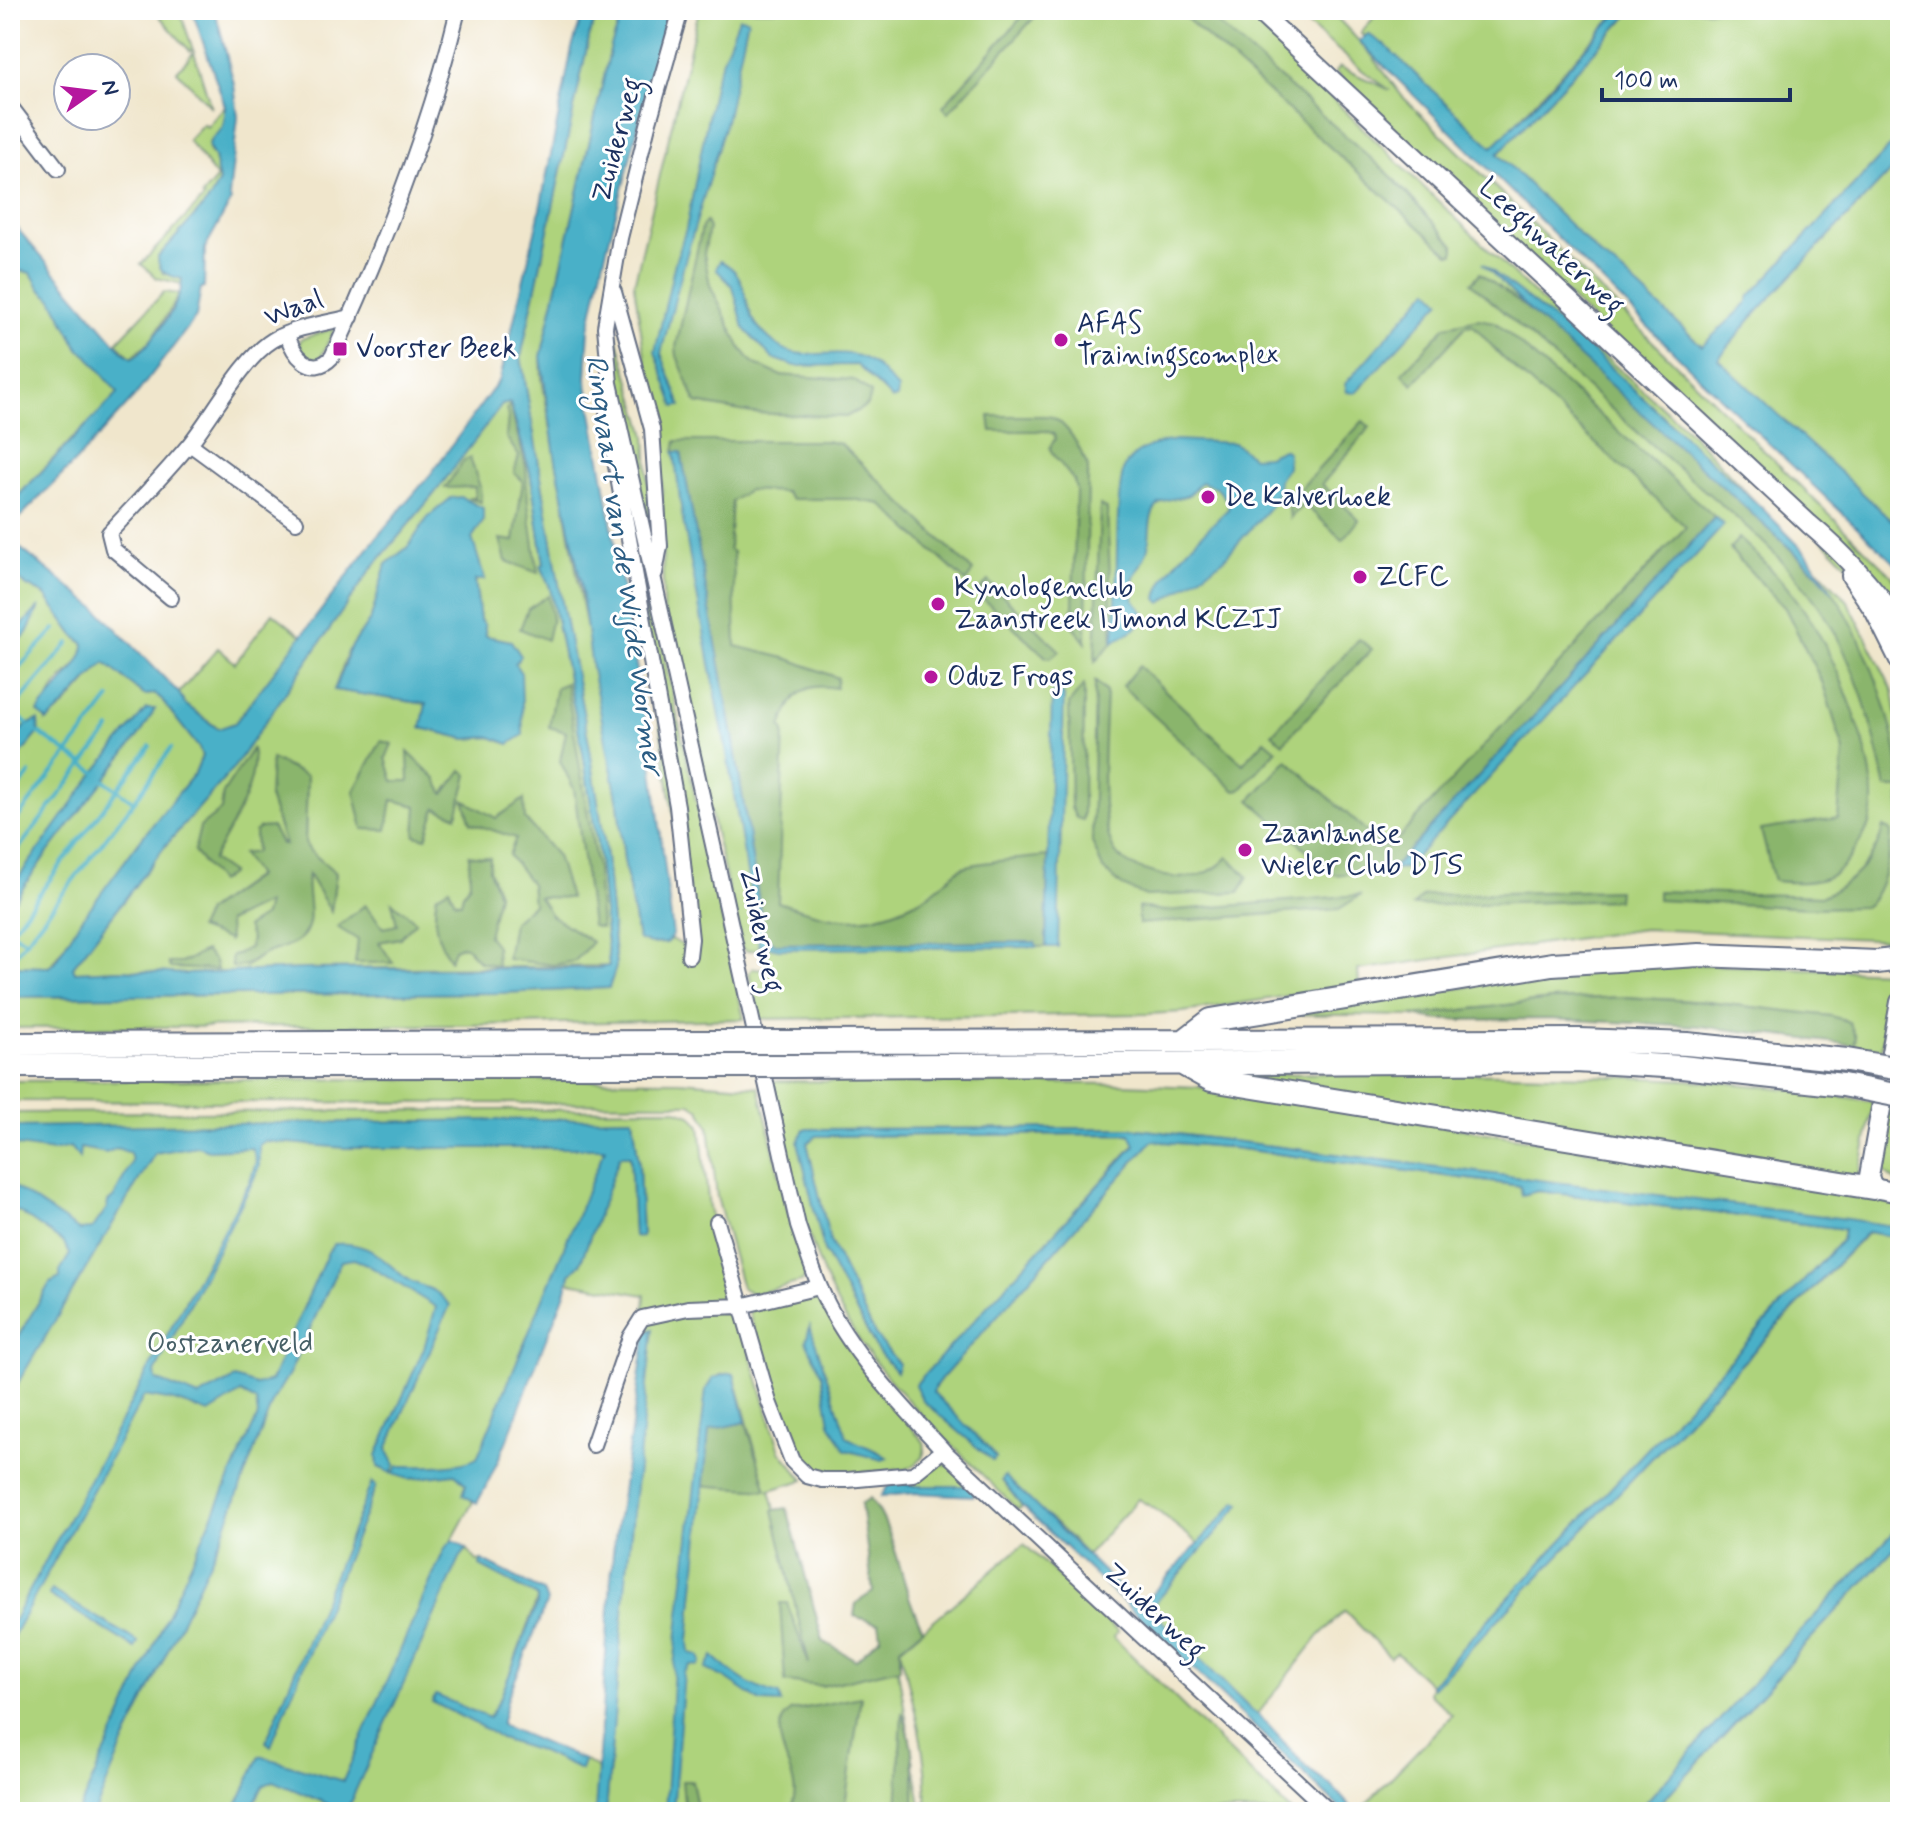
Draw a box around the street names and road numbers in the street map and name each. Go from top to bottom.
street label: Zuiderweg [584,74,655,207]
street label: Leeghwaterweg [1468,170,1632,326]
street label: Waal [259,281,329,337]
street label: Zuiderweg [726,864,791,997]
street label: Zuiderweg [1093,1555,1213,1671]

